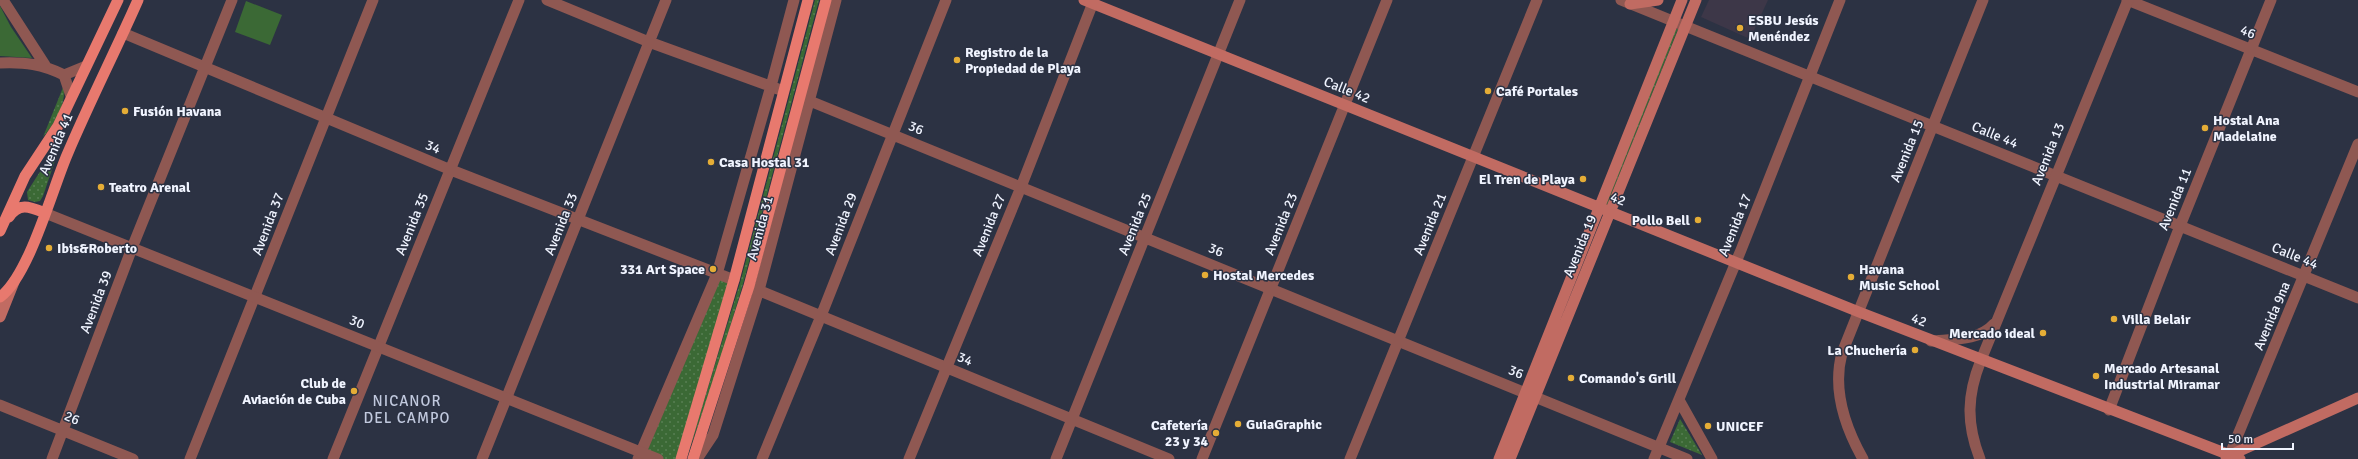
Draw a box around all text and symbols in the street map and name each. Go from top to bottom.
place label: ESBU Jesús Menéndez [1748,12,1819,45]
street label: 46 [2238,21,2258,43]
marker: ESBU Jesús Menéndez [1735,23,1745,33]
place label: Registro de la Propiedad de Playa [965,44,1081,77]
marker: Registro de la Propiedad de Playa [952,55,962,65]
street label: Calle 42 [1321,73,1373,107]
place label: Café Portales [1496,83,1578,100]
marker: Café Portales [1483,86,1493,96]
place label: Fusión Havana [133,103,222,120]
marker: Fusión Havana [120,106,130,116]
street label: Avenida 41 [35,110,77,178]
place label: Hostal Ana Madelaine [2213,112,2280,145]
street label: 36 [906,117,926,139]
street label: Avenida 15 [1887,117,1927,185]
street label: Calle 44 [1969,118,2021,152]
street label: Avenida 13 [2028,120,2068,188]
marker: Hostal Ana Madelaine [2200,123,2210,133]
street label: 34 [423,136,444,158]
place label: Casa Hostal 31 [719,154,810,171]
marker: Casa Hostal 31 [706,157,716,167]
street label: Avenida 11 [2155,165,2195,233]
place label: El Tren de Playa [1479,171,1575,188]
marker: El Tren de Playa [1578,174,1588,184]
place label: Teatro Arenal [109,179,191,196]
marker: Teatro Arenal [96,182,106,192]
street label: 42 [1608,188,1628,210]
street label: Avenida 37 [248,190,288,258]
street label: Avenida 35 [392,190,432,258]
street label: Avenida 33 [541,190,581,258]
street label: Avenida 29 [821,190,861,258]
street label: Avenida 25 [1115,190,1155,258]
street label: Avenida 23 [1261,190,1301,258]
street label: Avenida 21 [1410,190,1450,258]
street label: Avenida 27 [969,191,1009,259]
street label: Avenida 17 [1715,191,1755,259]
street label: Avenida 31 [743,194,777,262]
street label: Avenida 19 [1560,212,1600,280]
place label: Pollo Bell [1632,212,1691,229]
marker: Pollo Bell [1693,215,1703,225]
street label: 36 [1206,239,1226,261]
street label: Calle 44 [2269,239,2321,273]
place label: Ibis&Roberto [57,240,137,257]
marker: Ibis&Roberto [44,243,54,253]
place label: 331 Art Space [620,261,705,278]
place label: Havana Music School [1859,261,1940,294]
marker: 331 Art Space [708,264,718,274]
place label: Hostal Mercedes [1213,267,1314,284]
street label: Avenida 39 [76,268,116,336]
marker: Hostal Mercedes [1200,270,1210,280]
marker: Havana Music School [1846,272,1856,282]
street label: Avenida 9na [2250,279,2294,353]
street label: 42 [1909,309,1929,331]
street label: 30 [347,311,367,333]
place label: Villa Belair [2122,311,2191,328]
marker: Villa Belair [2109,314,2119,324]
place label: Mercado ideal [1949,325,2036,342]
marker: Mercado ideal [2038,328,2048,338]
place label: La Chuchería [1827,342,1907,359]
marker: La Chuchería [1910,345,1920,355]
street label: 34 [955,348,976,370]
place label: Mercado Artesanal Industrial Miramar [2104,360,2220,393]
street label: 36 [1506,361,1526,383]
place label: Comando's Grill [1579,370,1677,387]
marker: Mercado Artesanal Industrial Miramar [2091,371,2101,381]
marker: Comando's Grill [1566,373,1576,383]
place label: Club de Aviación de Cuba [242,375,346,408]
marker: Club de Aviación de Cuba [349,386,359,396]
district label: NICANOR DEL CAMPO [364,392,450,427]
street label: 26 [62,407,82,429]
place label: GuiaGraphic [1246,416,1322,433]
place label: Cafetería 23 y 34 [1151,417,1208,450]
place label: UNICEF [1716,418,1764,435]
marker: GuiaGraphic [1233,419,1243,429]
marker: UNICEF [1703,421,1713,431]
scale bar [2222,425,2293,451]
marker: Cafetería 23 y 34 [1211,428,1221,438]
text: 50 m [2228,432,2253,447]

